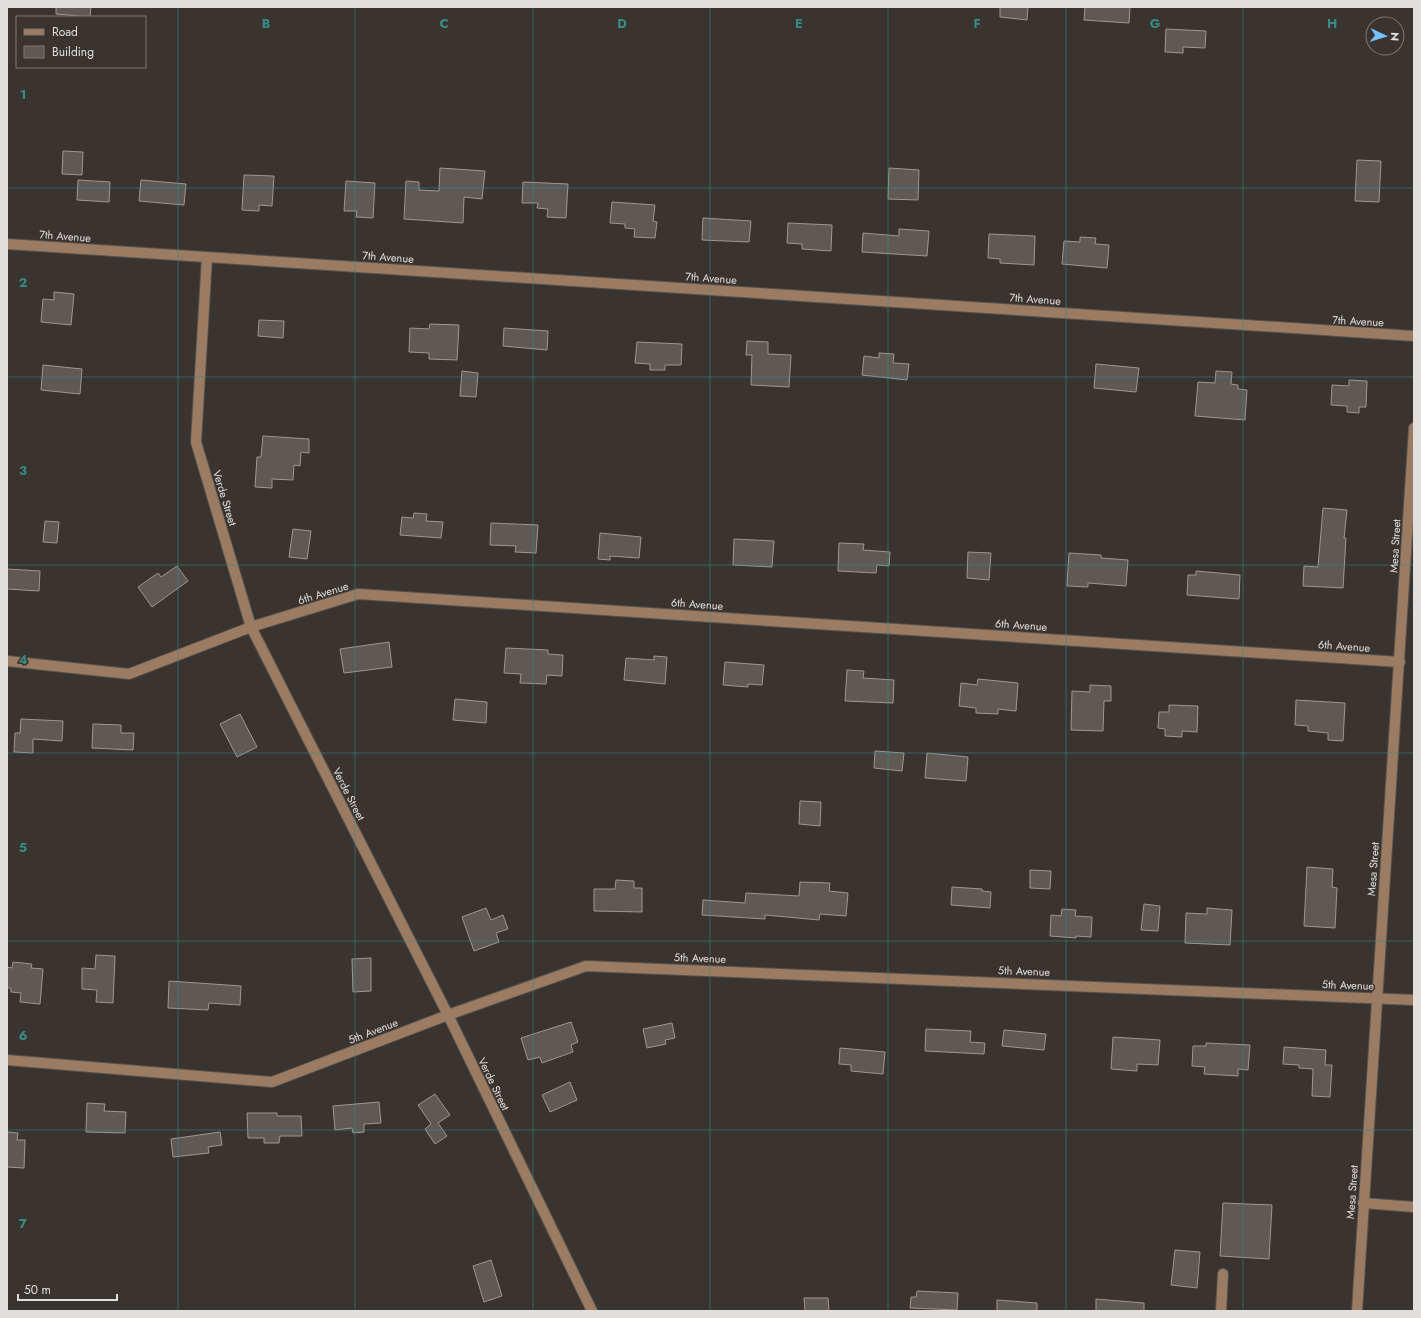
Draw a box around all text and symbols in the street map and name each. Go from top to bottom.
text: B [262,14,271,33]
text: C [439,14,449,33]
text: D [617,14,627,33]
text: E [795,14,803,33]
text: F [973,14,981,33]
text: G [1150,14,1161,33]
text: H [1327,14,1337,33]
legend [16,16,146,68]
north arrow [1365,16,1405,56]
text: Road [52,23,78,41]
text: N [1387,32,1403,42]
text: Building [52,43,94,61]
text: 1 [20,85,26,104]
street label: 7th Avenue [39,226,92,246]
street label: 7th Avenue [362,247,415,267]
street label: 7th Avenue [685,268,738,288]
text: 2 [19,273,27,292]
street label: 7th Avenue [1009,289,1062,309]
street label: 7th Avenue [1332,312,1385,330]
text: 3 [19,461,27,480]
street label: Verde Street [209,468,241,528]
street label: Mesa Street [1386,518,1404,573]
street label: 6th Avenue [296,578,351,608]
street label: 6th Avenue [670,594,724,614]
street label: 6th Avenue [994,615,1048,635]
street label: 6th Avenue [1317,636,1371,656]
text: 4 [18,650,28,669]
street label: Verde Street [329,765,369,823]
text: 5 [19,838,27,857]
street label: Mesa Street [1363,841,1383,896]
street label: 5th Avenue [674,949,727,967]
street label: 5th Avenue [998,962,1051,980]
street label: 5th Avenue [1322,976,1375,994]
street label: 5th Avenue [346,1014,401,1048]
text: 6 [19,1026,28,1045]
street label: Verde Street [474,1055,514,1114]
street label: Mesa Street [1342,1164,1362,1219]
text: 7 [19,1214,27,1233]
scale bar [18,1276,117,1302]
text: 50 m [24,1281,51,1299]

